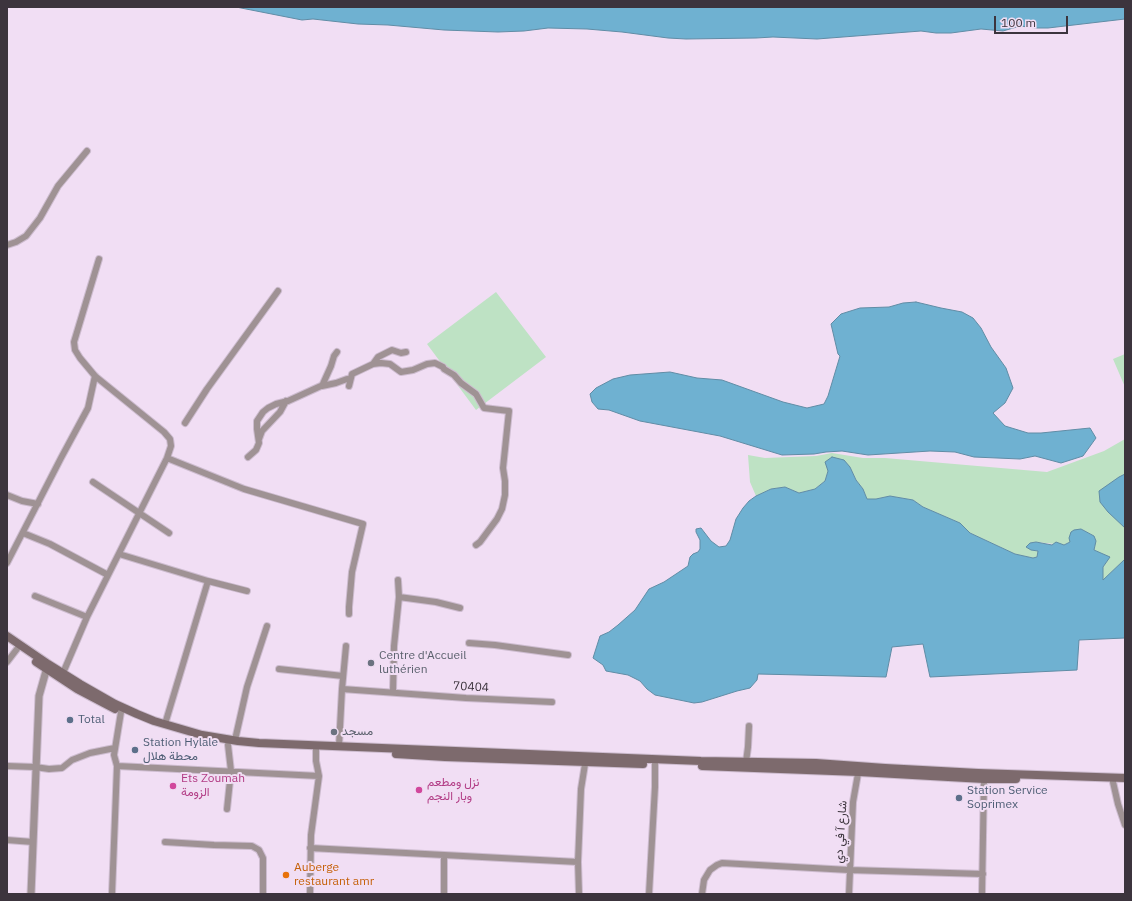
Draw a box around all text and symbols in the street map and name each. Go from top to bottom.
scale bar [996,8,1070,34]
text: 100 m [1001,15,1036,30]
place label: Centre d'Accueil luthérien [379,649,466,677]
marker: Centre d'Accueil luthérien [366,658,376,668]
street label: 70404 [453,679,489,695]
place label: Total [78,713,105,727]
marker: Total [65,715,75,725]
place label: مسجد [342,725,373,739]
marker: مسجد [329,727,339,737]
place label: Station Hylale محطة هلال [143,736,218,764]
marker: Station Hylale محطة هلال [130,745,140,755]
place label: Ets Zoumah الزومة [181,772,245,800]
place label: نزل ومطعم وبار النجم [427,776,480,804]
marker: Ets Zoumah الزومة [168,781,178,791]
place label: Station Service Soprimex [967,784,1048,812]
marker: نزل ومطعم وبار النجم [414,785,424,795]
marker: Station Service Soprimex [954,793,964,803]
street label: شارع آ في دي [832,800,850,864]
place label: Auberge restaurant amr [294,861,374,889]
marker: Auberge restaurant amr [281,870,291,880]

